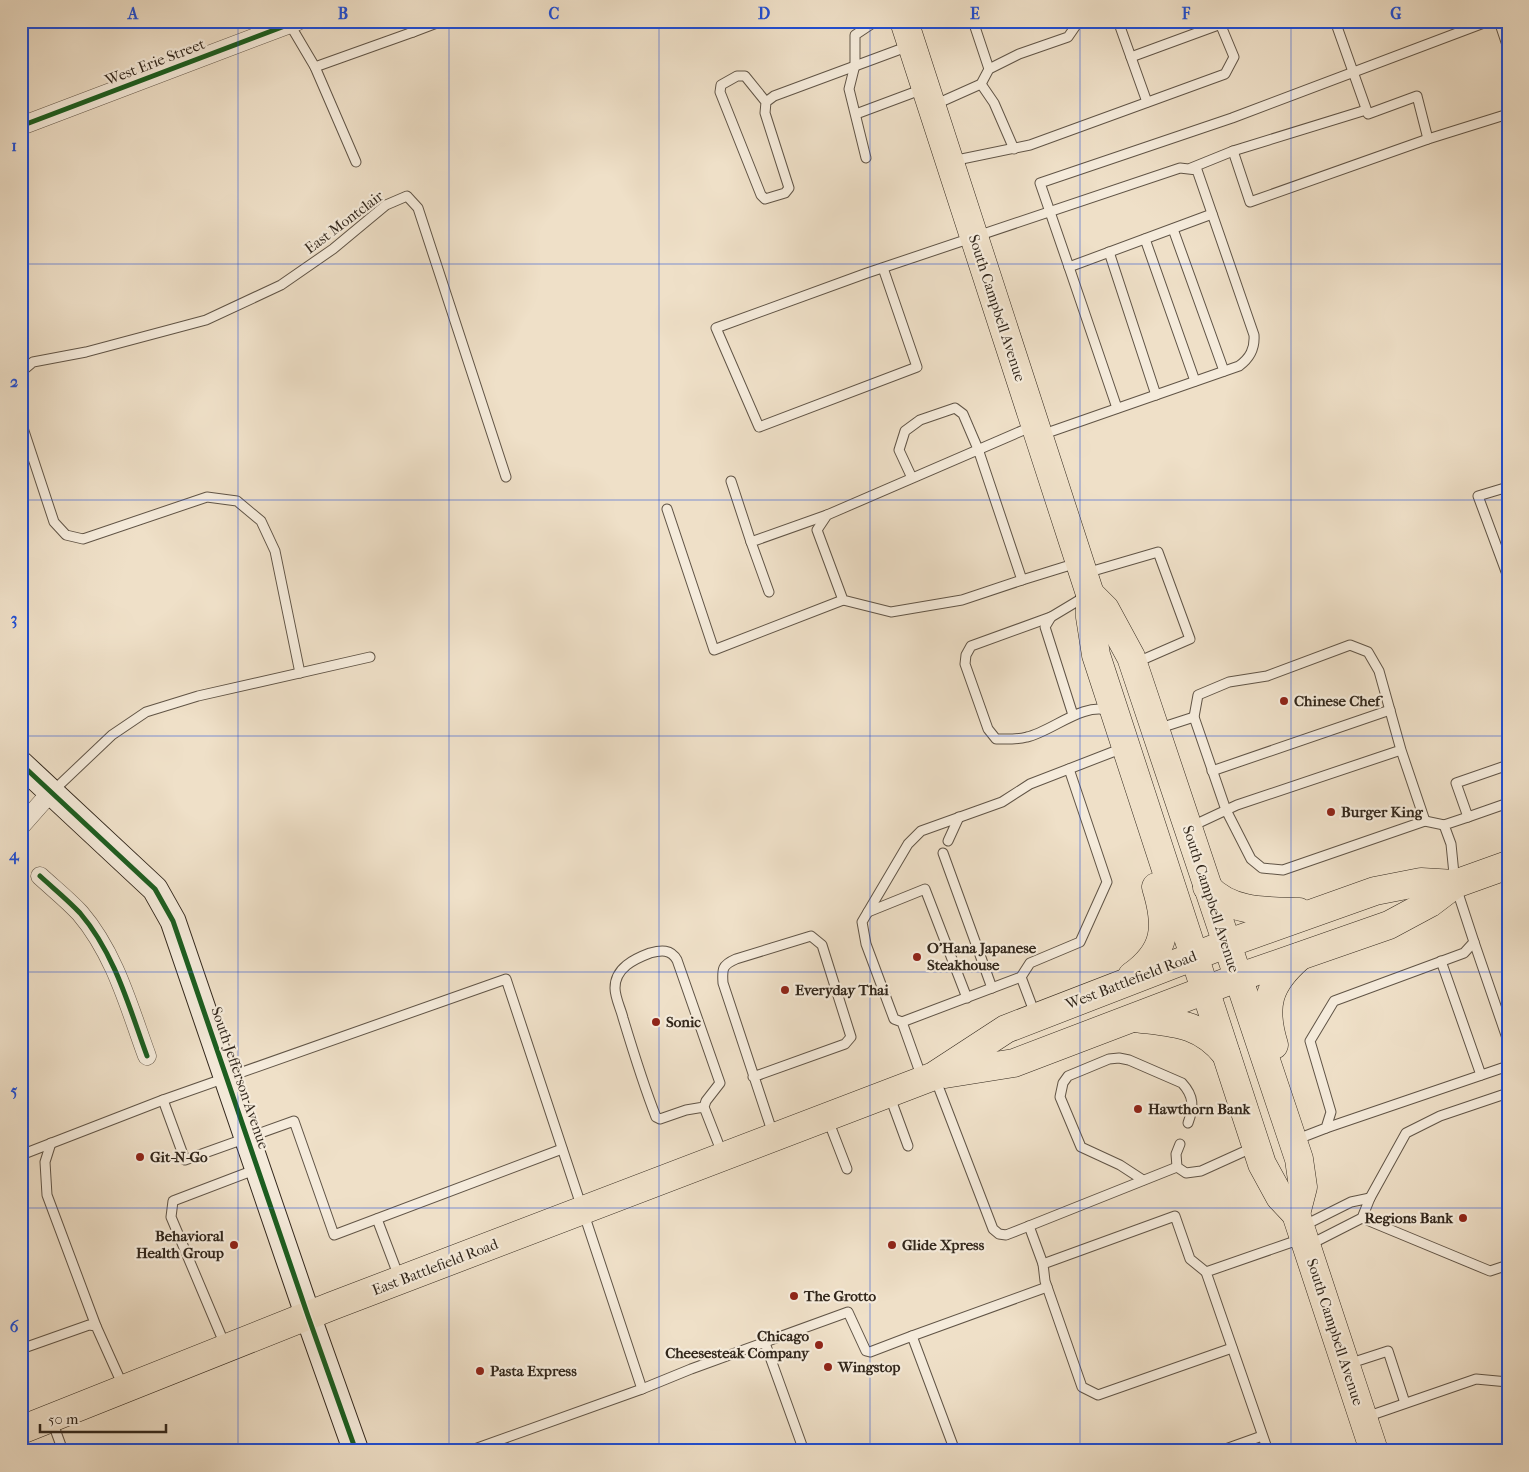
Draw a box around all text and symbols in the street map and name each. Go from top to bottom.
text: A [127,4,139,23]
text: B [338,4,348,23]
text: C [549,4,560,23]
text: D [758,4,770,23]
text: E [970,4,980,23]
text: F [1181,4,1191,23]
text: G [1390,4,1402,23]
street label: West Erie Street [102,34,208,90]
text: 1 [11,136,17,155]
street label: East Montclair [301,186,387,257]
street label: South Campbell Avenue [965,232,1029,384]
text: 2 [10,372,18,391]
text: 3 [11,609,17,629]
place label: Chinese Chef [1294,692,1384,710]
marker: Chinese Chef [1278,695,1290,707]
place label: Burger King [1341,803,1424,821]
marker: Burger King [1325,806,1337,818]
street label: South Campbell Avenue [1179,823,1243,975]
text: 4 [8,845,20,865]
place label: O'Hana Japanese Steakhouse [927,939,1037,974]
street label: West Battlefield Road [1062,946,1200,1014]
marker: O'Hana Japanese Steakhouse [911,951,923,963]
place label: Everyday Thai [795,981,889,999]
marker: Everyday Thai [779,984,791,996]
street label: South Jefferson Avenue [207,1004,273,1152]
place label: Sonic [666,1013,701,1031]
marker: Sonic [650,1016,662,1028]
text: 5 [11,1081,18,1100]
place label: Hawthorn Bank [1148,1100,1252,1118]
marker: Hawthorn Bank [1132,1103,1144,1115]
place label: Git-N-Go [150,1148,208,1166]
marker: Git-N-Go [134,1151,146,1163]
place label: Regions Bank [1364,1209,1454,1227]
marker: Regions Bank [1457,1212,1469,1224]
place label: Behavioral Health Group [136,1227,225,1262]
street label: East Battlefield Road [369,1234,501,1299]
place label: Glide Xpress [902,1236,985,1254]
marker: Behavioral Health Group [228,1239,240,1251]
marker: Glide Xpress [886,1239,898,1251]
street label: South Campbell Avenue [1303,1256,1367,1408]
place label: The Grotto [803,1287,877,1305]
marker: The Grotto [788,1290,800,1302]
text: 6 [10,1317,19,1336]
place label: Chicago Cheesesteak Company [665,1327,810,1362]
marker: Chicago Cheesesteak Company [813,1339,825,1351]
place label: Wingstop [837,1358,900,1376]
marker: Wingstop [822,1361,834,1373]
place label: Pasta Express [490,1362,577,1380]
marker: Pasta Express [474,1365,486,1377]
scale bar [40,1402,166,1434]
text: 50 m [48,1410,79,1428]

